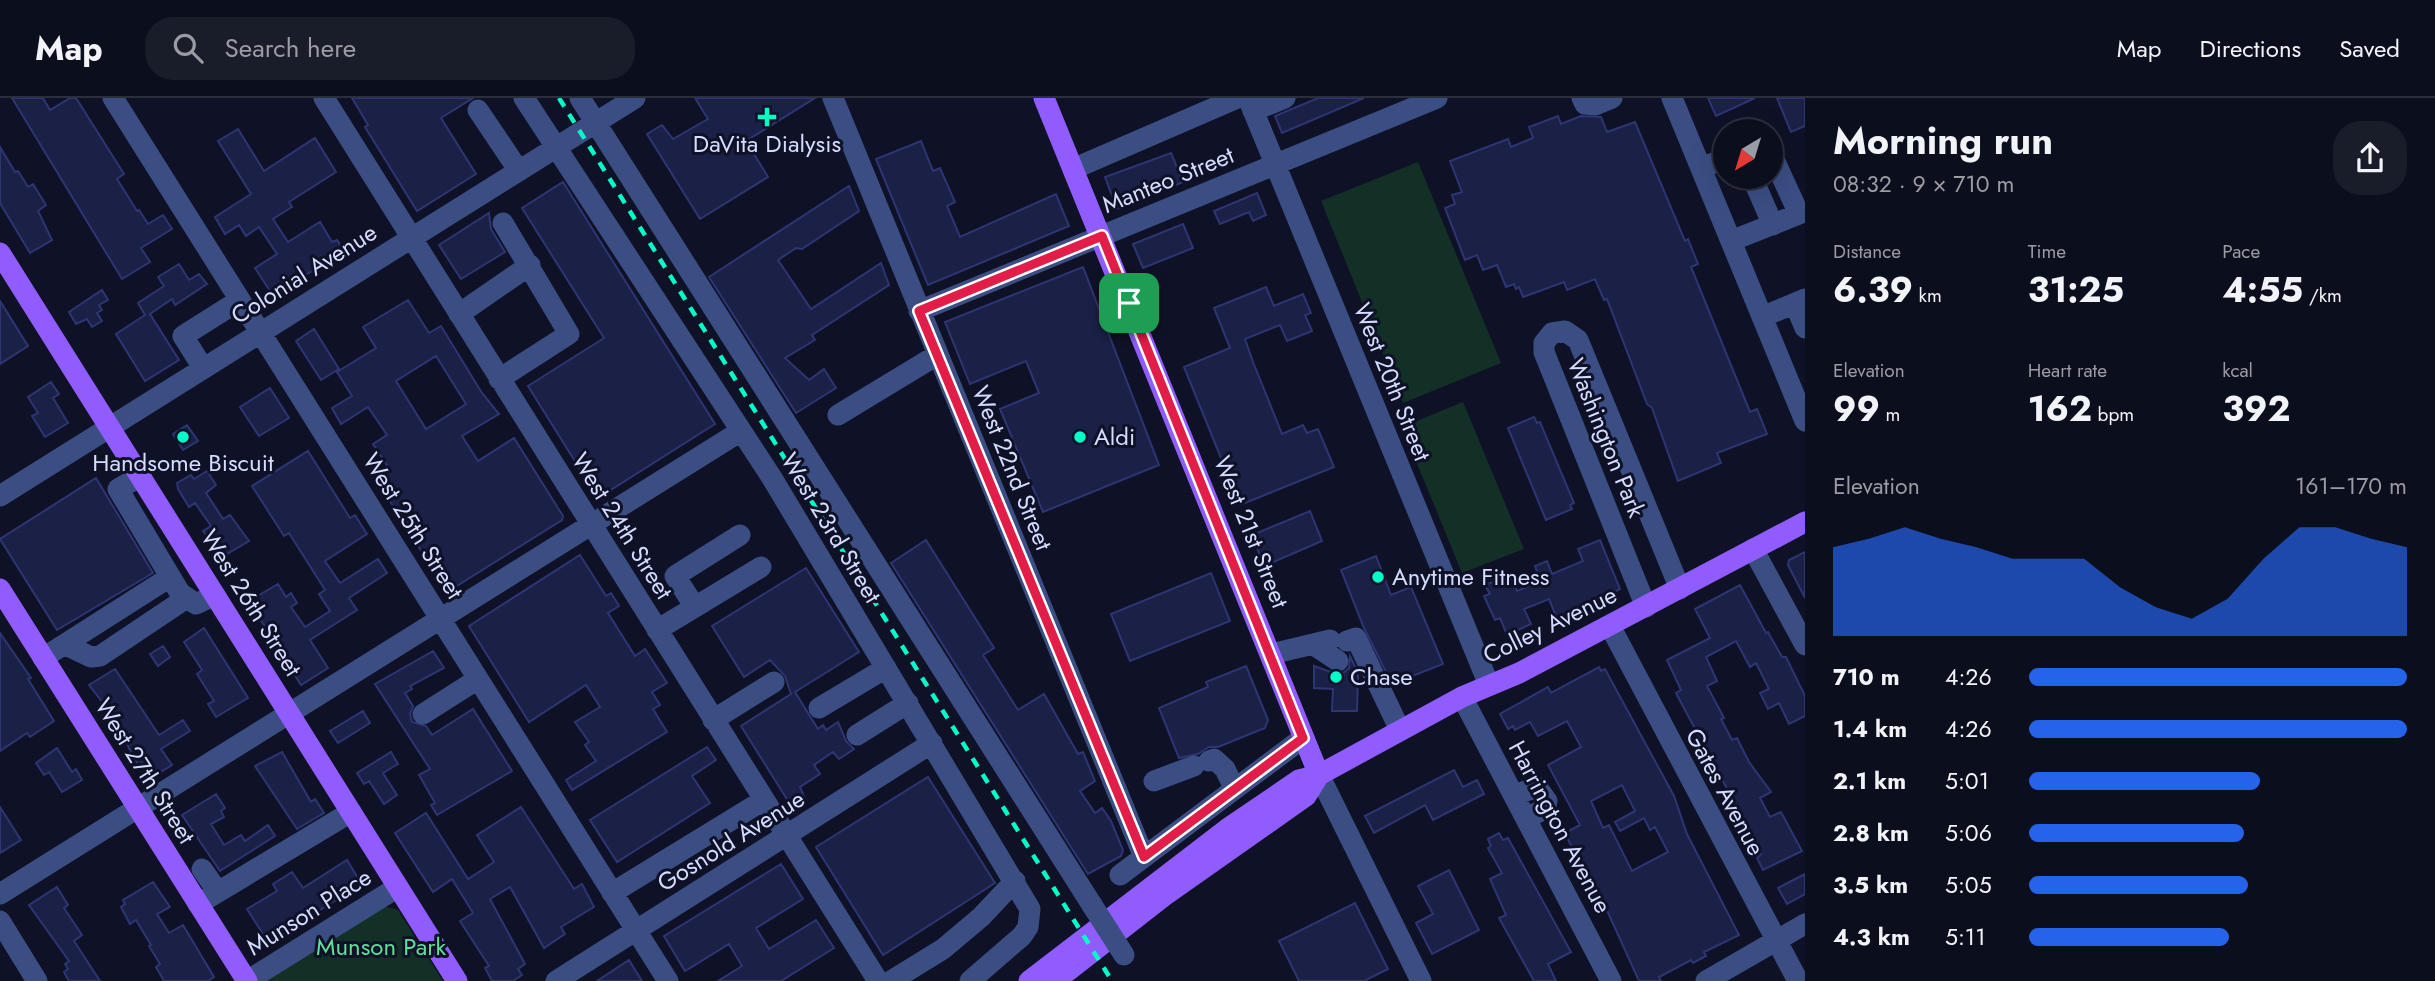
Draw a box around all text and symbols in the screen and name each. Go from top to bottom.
search box [145,17,635,80]
text: Map [35,25,103,72]
icon: search [169,29,207,67]
text: Search here [225,29,356,67]
text: Map [2117,31,2162,66]
text: Directions [2200,31,2301,66]
text: Saved [2339,31,2400,66]
marker: DaVita Dialysis [757,107,777,127]
text: Morning run [1833,113,2053,168]
north arrow [1713,119,1783,189]
map controls [1713,119,1783,189]
button: share [2333,121,2407,195]
place label: DaVita Dialysis [693,126,841,161]
street label: Manteo Street [1097,137,1239,222]
text: 08:32 · 9 × 710 m [1833,167,2014,201]
street label: Colonial Avenue [224,215,383,332]
text: Distance [1833,238,1901,265]
text: Time [2028,238,2066,265]
text: Pace [2222,238,2260,265]
text: 6.39 [1833,265,1913,315]
text: 31:25 [2028,265,2124,315]
text: 4:55 [2222,265,2303,315]
pin [1099,273,1159,333]
text: km [1913,282,1942,309]
text: /km [2303,282,2342,309]
icon: arrive [1110,284,1148,322]
street label: West 20th Street [1345,298,1440,466]
street label: Washington Park [1559,353,1655,523]
text: Elevation [1833,357,1905,384]
text: Heart rate [2028,357,2107,384]
text: kcal [2222,357,2253,384]
street label: West 22nd Street [963,380,1062,556]
text: 99 [1833,384,1880,434]
text: 162 [2028,384,2092,434]
text: 392 [2222,384,2290,434]
text: m [1880,401,1900,428]
text: bpm [2092,401,2134,428]
place label: Aldi [1094,419,1135,454]
marker: Handsome Biscuit [175,429,191,445]
marker: Aldi [1072,429,1088,445]
place label: Handsome Biscuit [92,445,274,480]
street label: West 25th Street [354,446,473,606]
street label: West 24th Street [563,446,682,606]
street label: West 23rd Street [773,446,890,610]
street label: West 21st Street [1205,451,1298,613]
text: Elevation [1833,469,1920,503]
text: 161–170 m [2295,469,2407,503]
street label: West 26th Street [192,523,311,683]
place label: Anytime Fitness [1392,559,1549,594]
marker: Anytime Fitness [1370,569,1386,585]
street label: Colley Avenue [1477,577,1623,672]
place label: Chase [1350,659,1413,694]
text: 710 m [1833,660,1900,694]
text: 4:26 [1945,660,1992,694]
marker: Chase [1328,669,1344,685]
street label: West 27th Street [87,691,204,851]
text: 1.4 km [1833,712,1907,746]
text: 4:26 [1945,712,1992,746]
street label: Gates Avenue [1677,722,1774,862]
street label: Harrington Avenue [1500,734,1621,919]
text: 2.1 km [1833,764,1906,798]
text: 5:01 [1945,764,1989,798]
street label: Gosnold Avenue [650,781,811,900]
text: 2.8 km [1833,816,1909,850]
text: 5:06 [1945,816,1992,850]
street label: Munson Place [240,859,378,964]
text: 3.5 km [1833,868,1908,902]
text: 5:05 [1945,868,1992,902]
text: 4.3 km [1833,920,1910,954]
text: 5:11 [1945,920,1986,954]
park label: Munson Park [316,929,446,964]

